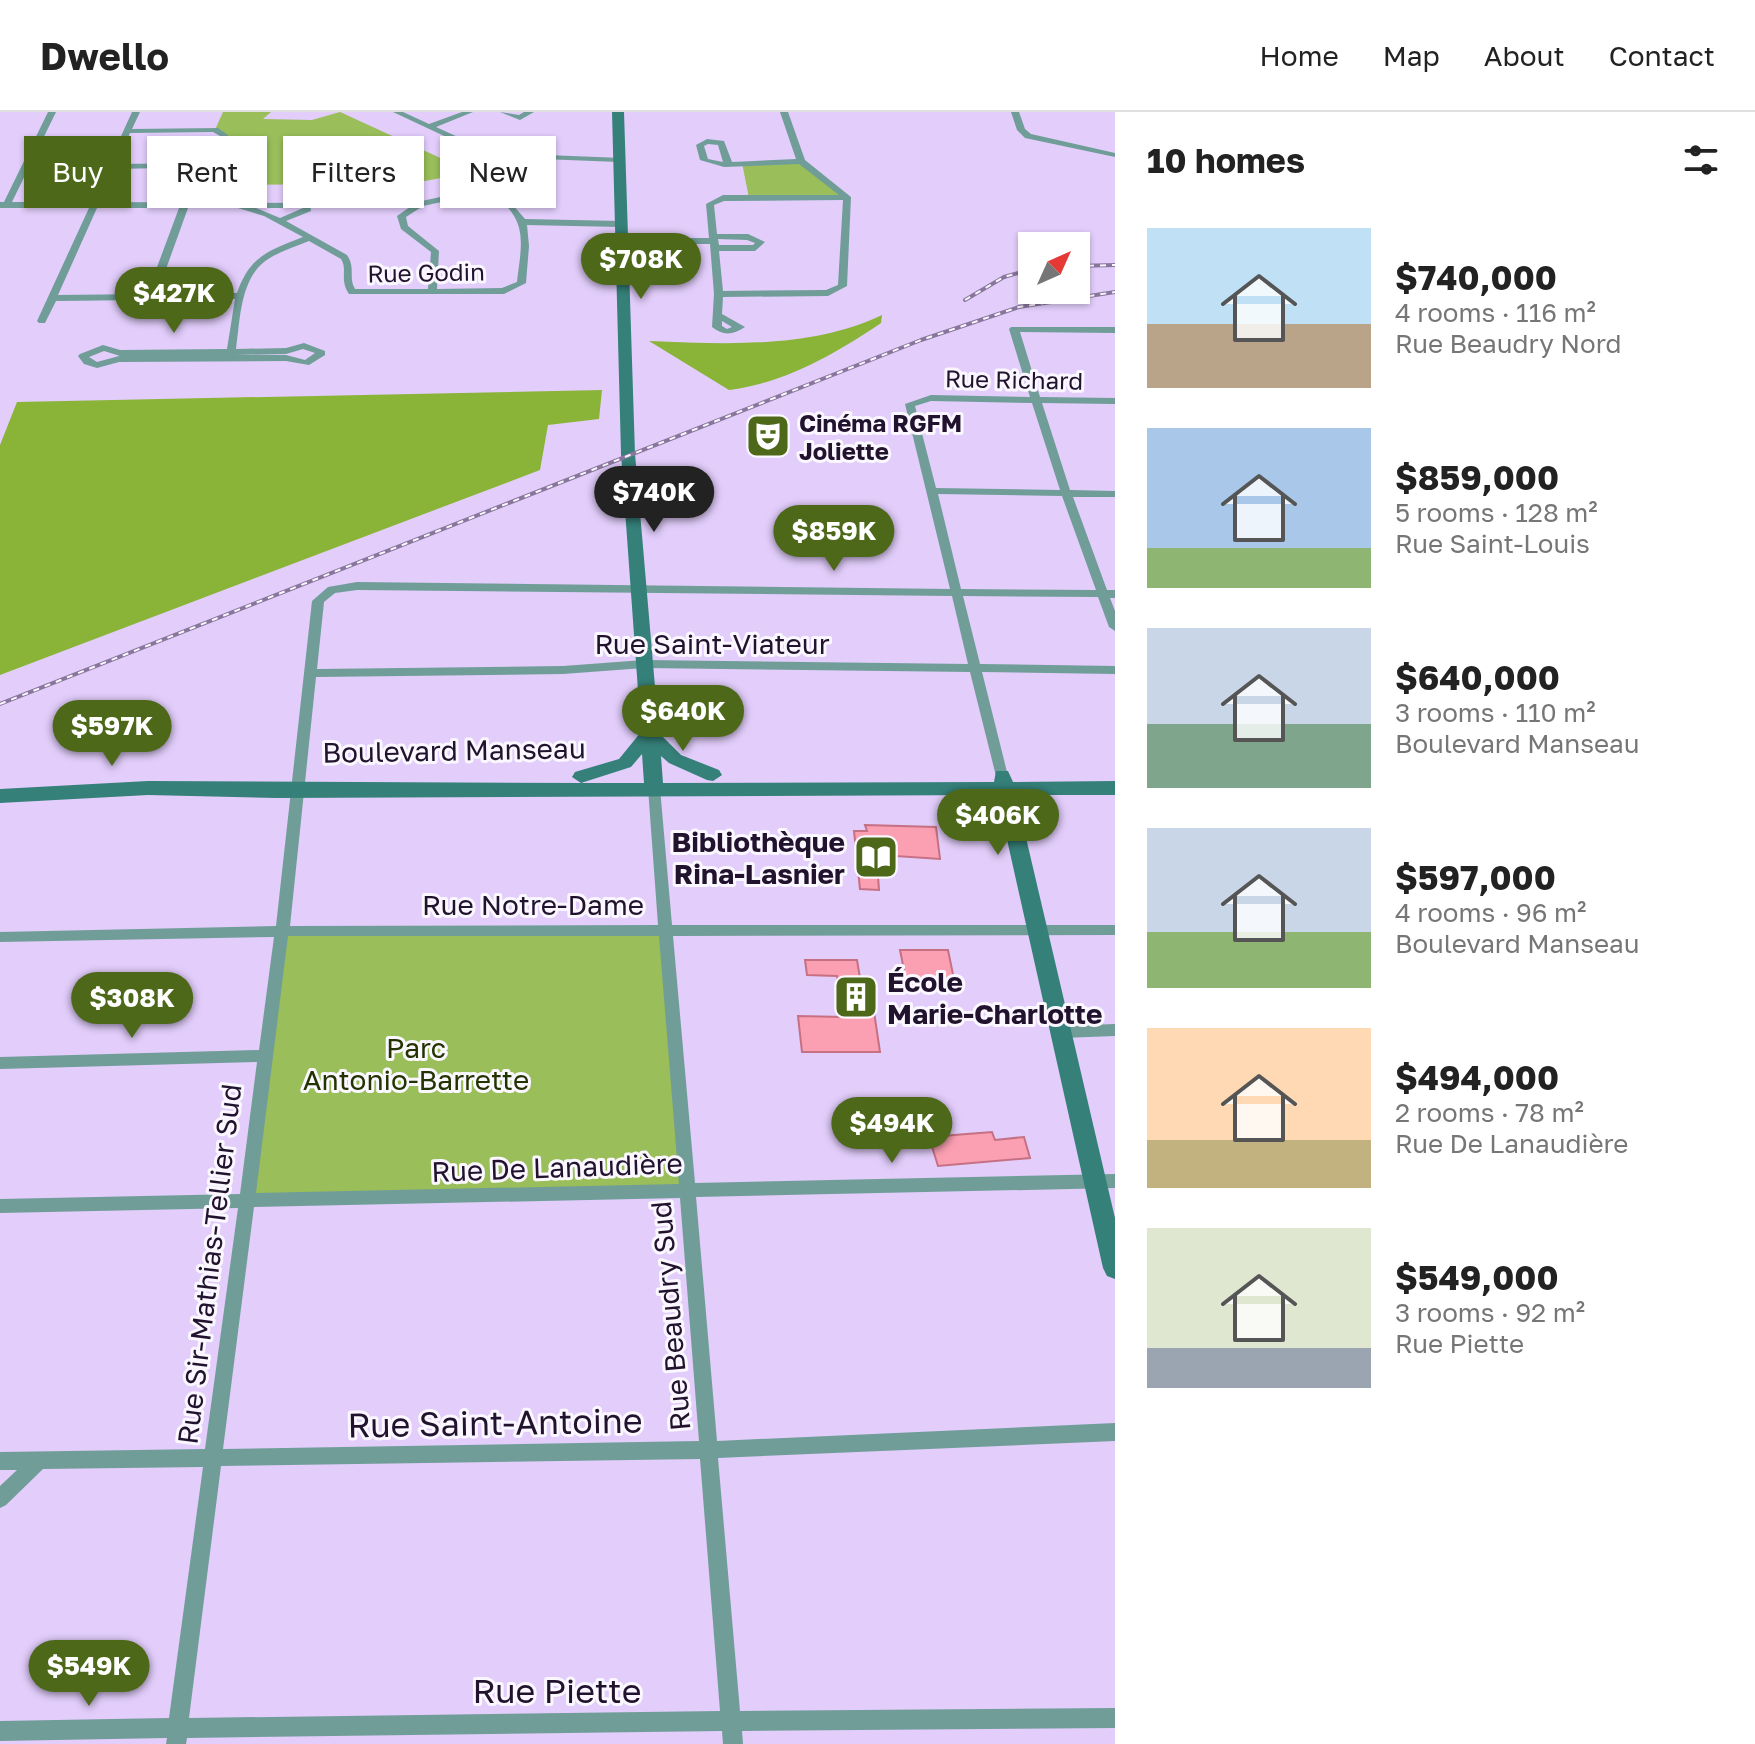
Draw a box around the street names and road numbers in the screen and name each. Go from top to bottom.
street label: Rue Godin [367,256,485,288]
street label: Rue Richard [945,363,1083,395]
street label: Rue Saint-Viateur [594,627,830,660]
street label: Boulevard Manseau [322,731,586,769]
street label: Rue Notre-Dame [422,888,644,921]
street label: Rue Sir-Mathias-Tellier Sud [171,1082,247,1446]
street label: Rue De Lanaudière [431,1146,683,1188]
street label: Rue Beaudry Sud [644,1200,696,1432]
street label: Rue Saint-Antoine [347,1399,643,1445]
street label: Rue Piette [473,1670,641,1710]

